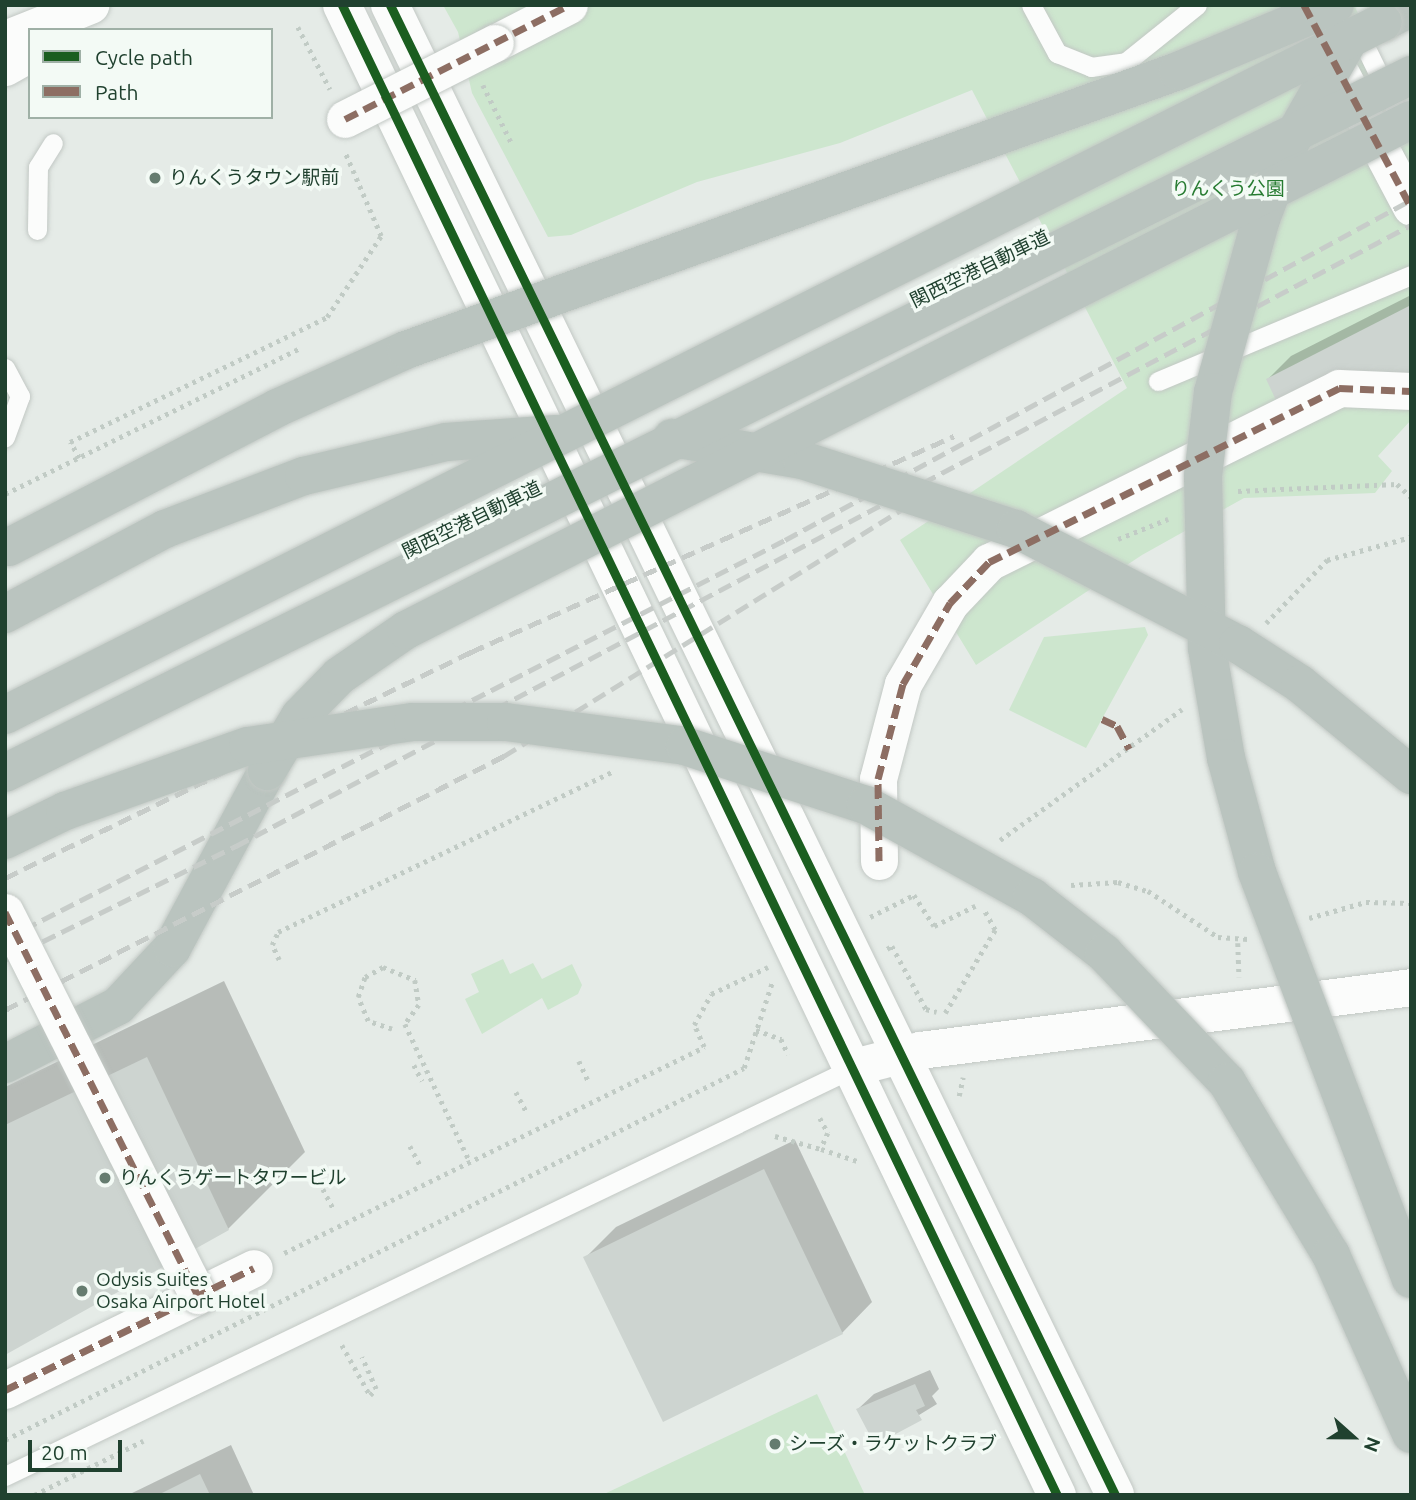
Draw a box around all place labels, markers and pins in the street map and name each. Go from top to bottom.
place label: りんくうタウン駅前 [169,167,340,189]
marker: りんくうタウン駅前 [147,170,163,186]
place label: りんくうゲートタワービル [119,1167,347,1189]
marker: りんくうゲートタワービル [97,1170,113,1186]
place label: Odysis Suites Osaka Airport Hotel [96,1269,265,1313]
marker: Odysis Suites Osaka Airport Hotel [74,1283,90,1299]
place label: シーズ・ラケットクラブ [789,1433,998,1455]
marker: シーズ・ラケットクラブ [767,1436,783,1452]

